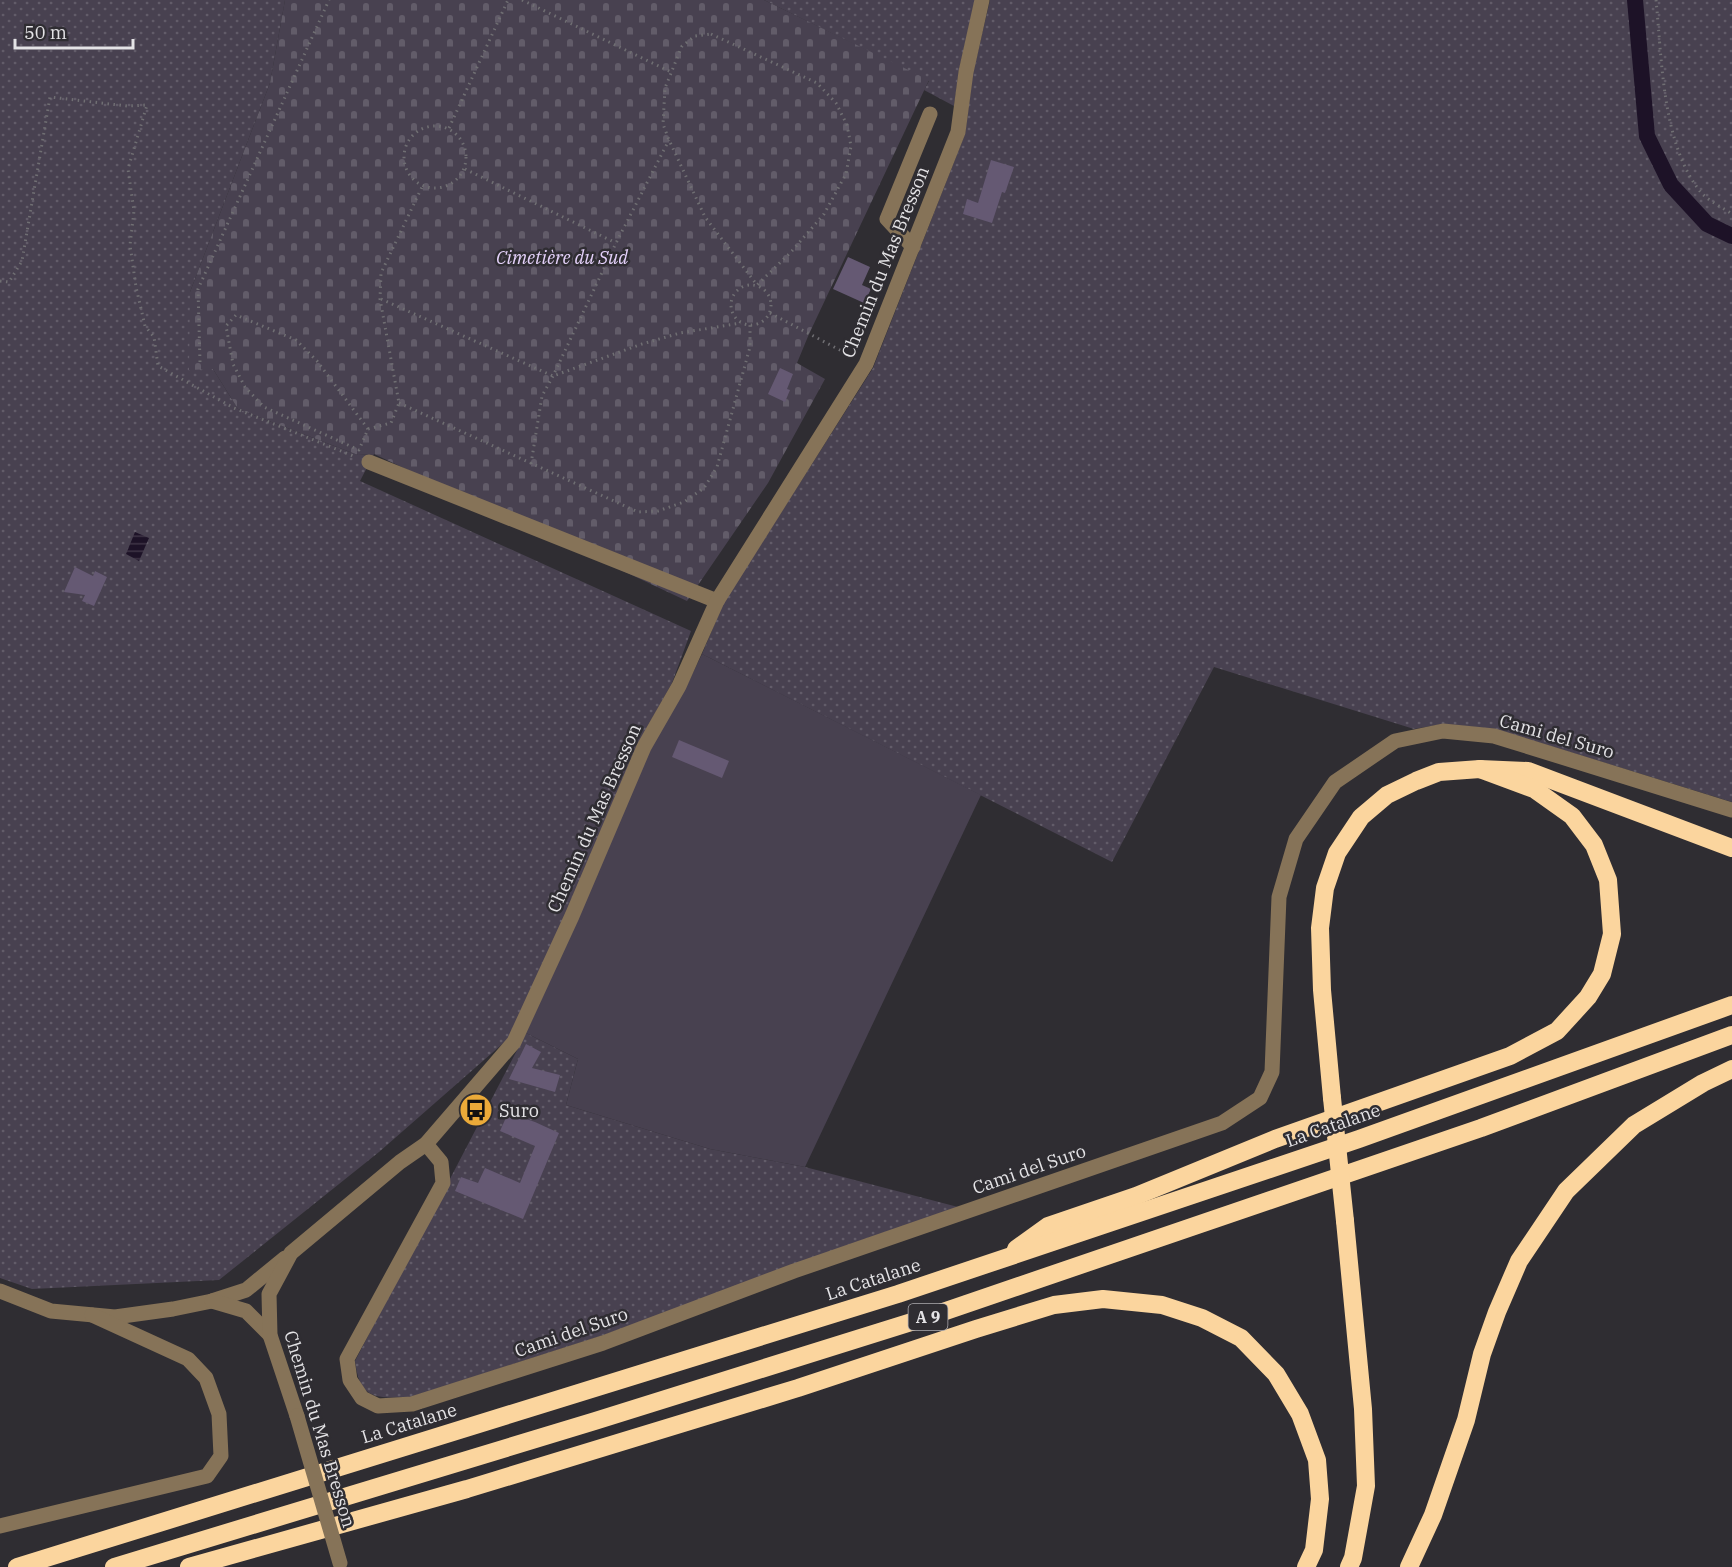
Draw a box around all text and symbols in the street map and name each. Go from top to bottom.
scale bar [15,12,134,50]
text: 50 m [24,21,67,44]
street label: Chemin du Mas Bresson [836,163,934,361]
park label: Cimetière du Sud [496,246,628,269]
street label: Cami del Suro [1497,709,1617,763]
street label: Chemin du Mas Bresson [542,720,646,916]
bus stop icon: Suro [458,1092,494,1128]
street label: La Catalane [1283,1098,1383,1152]
place label: Suro [499,1099,539,1122]
street label: Cami del Suro [969,1139,1089,1199]
street label: La Catalane [823,1253,923,1305]
street label: Cami del Suro [511,1302,631,1362]
road number: A 9 [908,1304,948,1330]
street label: Chemin du Mas Bresson [279,1328,361,1530]
street label: La Catalane [359,1398,459,1448]

